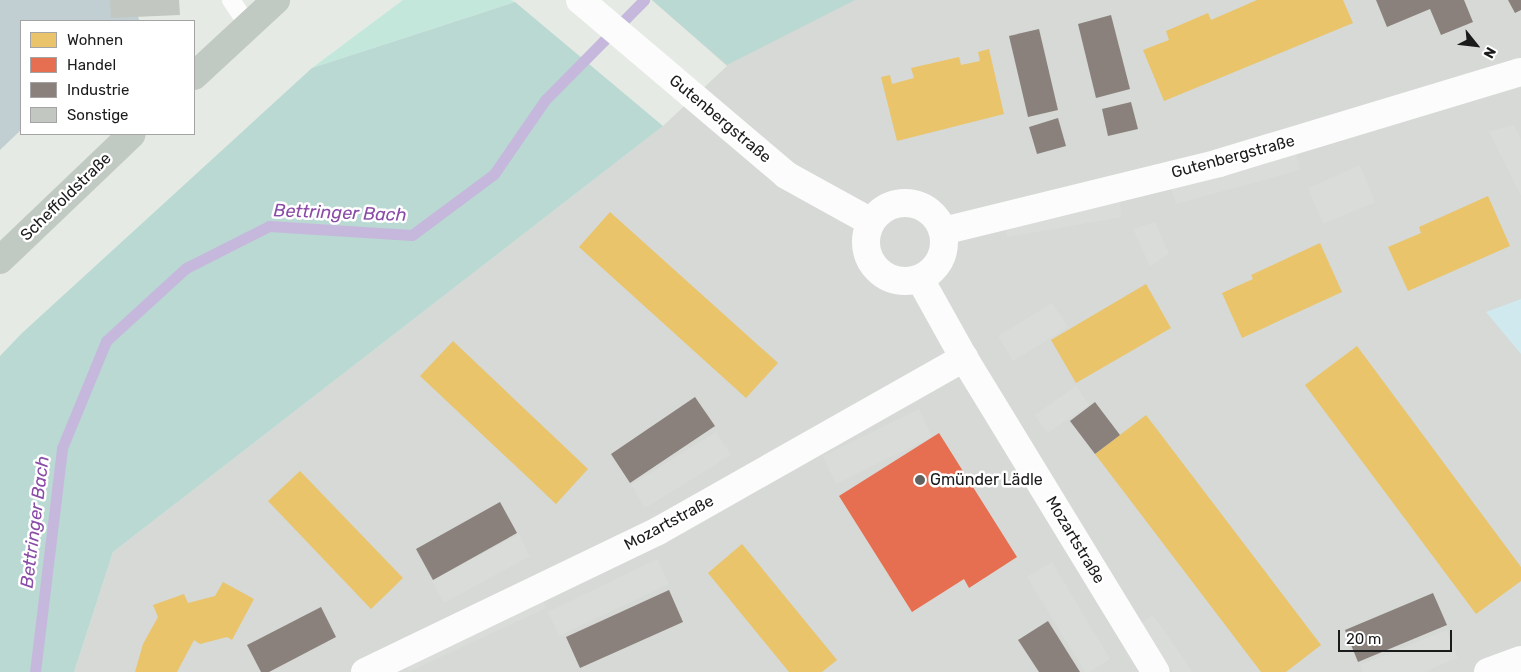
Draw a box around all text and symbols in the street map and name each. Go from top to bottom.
legend [20,20,195,135]
north arrow [1451,20,1501,70]
text: Wohnen [67,31,123,49]
text: N [1480,44,1499,61]
text: Handel [67,56,116,74]
street label: Gutenbergstraße [665,71,775,167]
text: Industrie [67,81,129,99]
text: Sonstige [67,106,129,124]
street label: Gutenbergstraße [1169,131,1297,183]
street label: Scheffoldstraße [17,149,115,245]
water label: Bettringer Bach [273,200,407,226]
water label: Bettringer Bach [16,454,54,590]
place label: Gmünder Lädle [930,470,1043,490]
marker: Gmünder Lädle [914,474,926,486]
street label: Mozartstraße [621,491,717,555]
street label: Mozartstraße [1041,493,1109,587]
scale bar [1341,620,1455,652]
text: 20 m [1346,630,1381,648]

